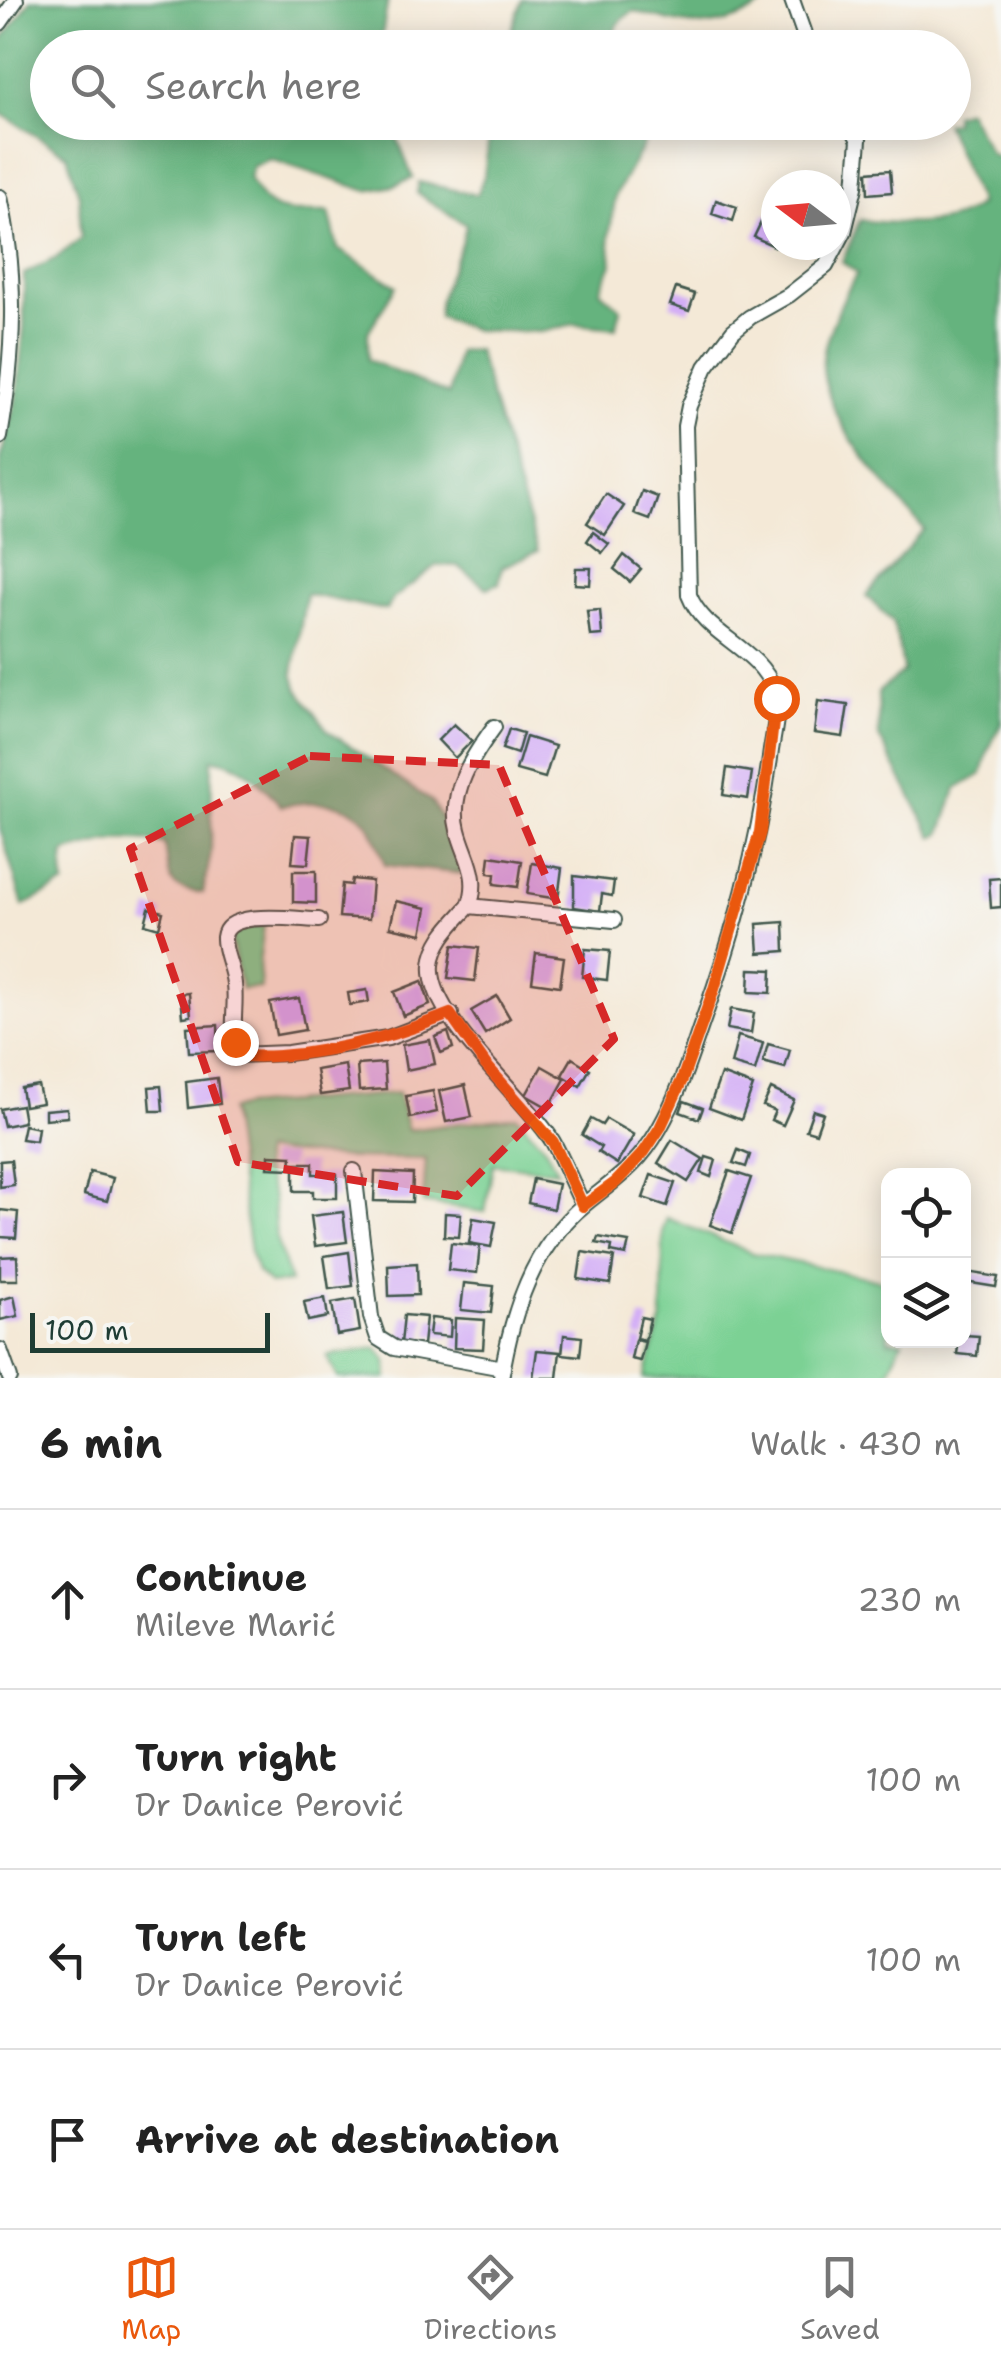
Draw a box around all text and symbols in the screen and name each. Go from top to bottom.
search box [30,30,971,140]
icon: search [65,58,120,113]
text: Search here [145,60,362,111]
north arrow [761,170,851,260]
route start [754,676,800,722]
route end [213,1020,259,1066]
map controls [881,1168,971,1348]
button: locate [881,1168,971,1258]
button: layers [881,1258,971,1348]
scale bar [30,1308,270,1352]
text: 100 m [45,1311,129,1349]
text: 6 min [40,1415,162,1471]
text: Walk · 430 m [750,1422,961,1465]
text: Continue [135,1552,307,1603]
icon: ahead [40,1572,95,1627]
text: 230 m [858,1578,961,1621]
text: Mileve Marić [135,1603,336,1646]
text: Turn right [135,1732,337,1783]
icon: right [40,1752,95,1807]
text: 100 m [865,1758,961,1801]
text: Dr Danice Perović [135,1783,404,1826]
text: Turn left [135,1912,307,1963]
icon: left [40,1932,95,1987]
text: 100 m [865,1938,961,1981]
text: Dr Danice Perović [135,1963,404,2006]
icon: arrive [40,2112,95,2167]
text: Arrive at destination [135,2114,559,2165]
tab: Map [121,2250,181,2348]
tab: Directions [424,2250,557,2348]
tab: Saved [800,2250,880,2348]

